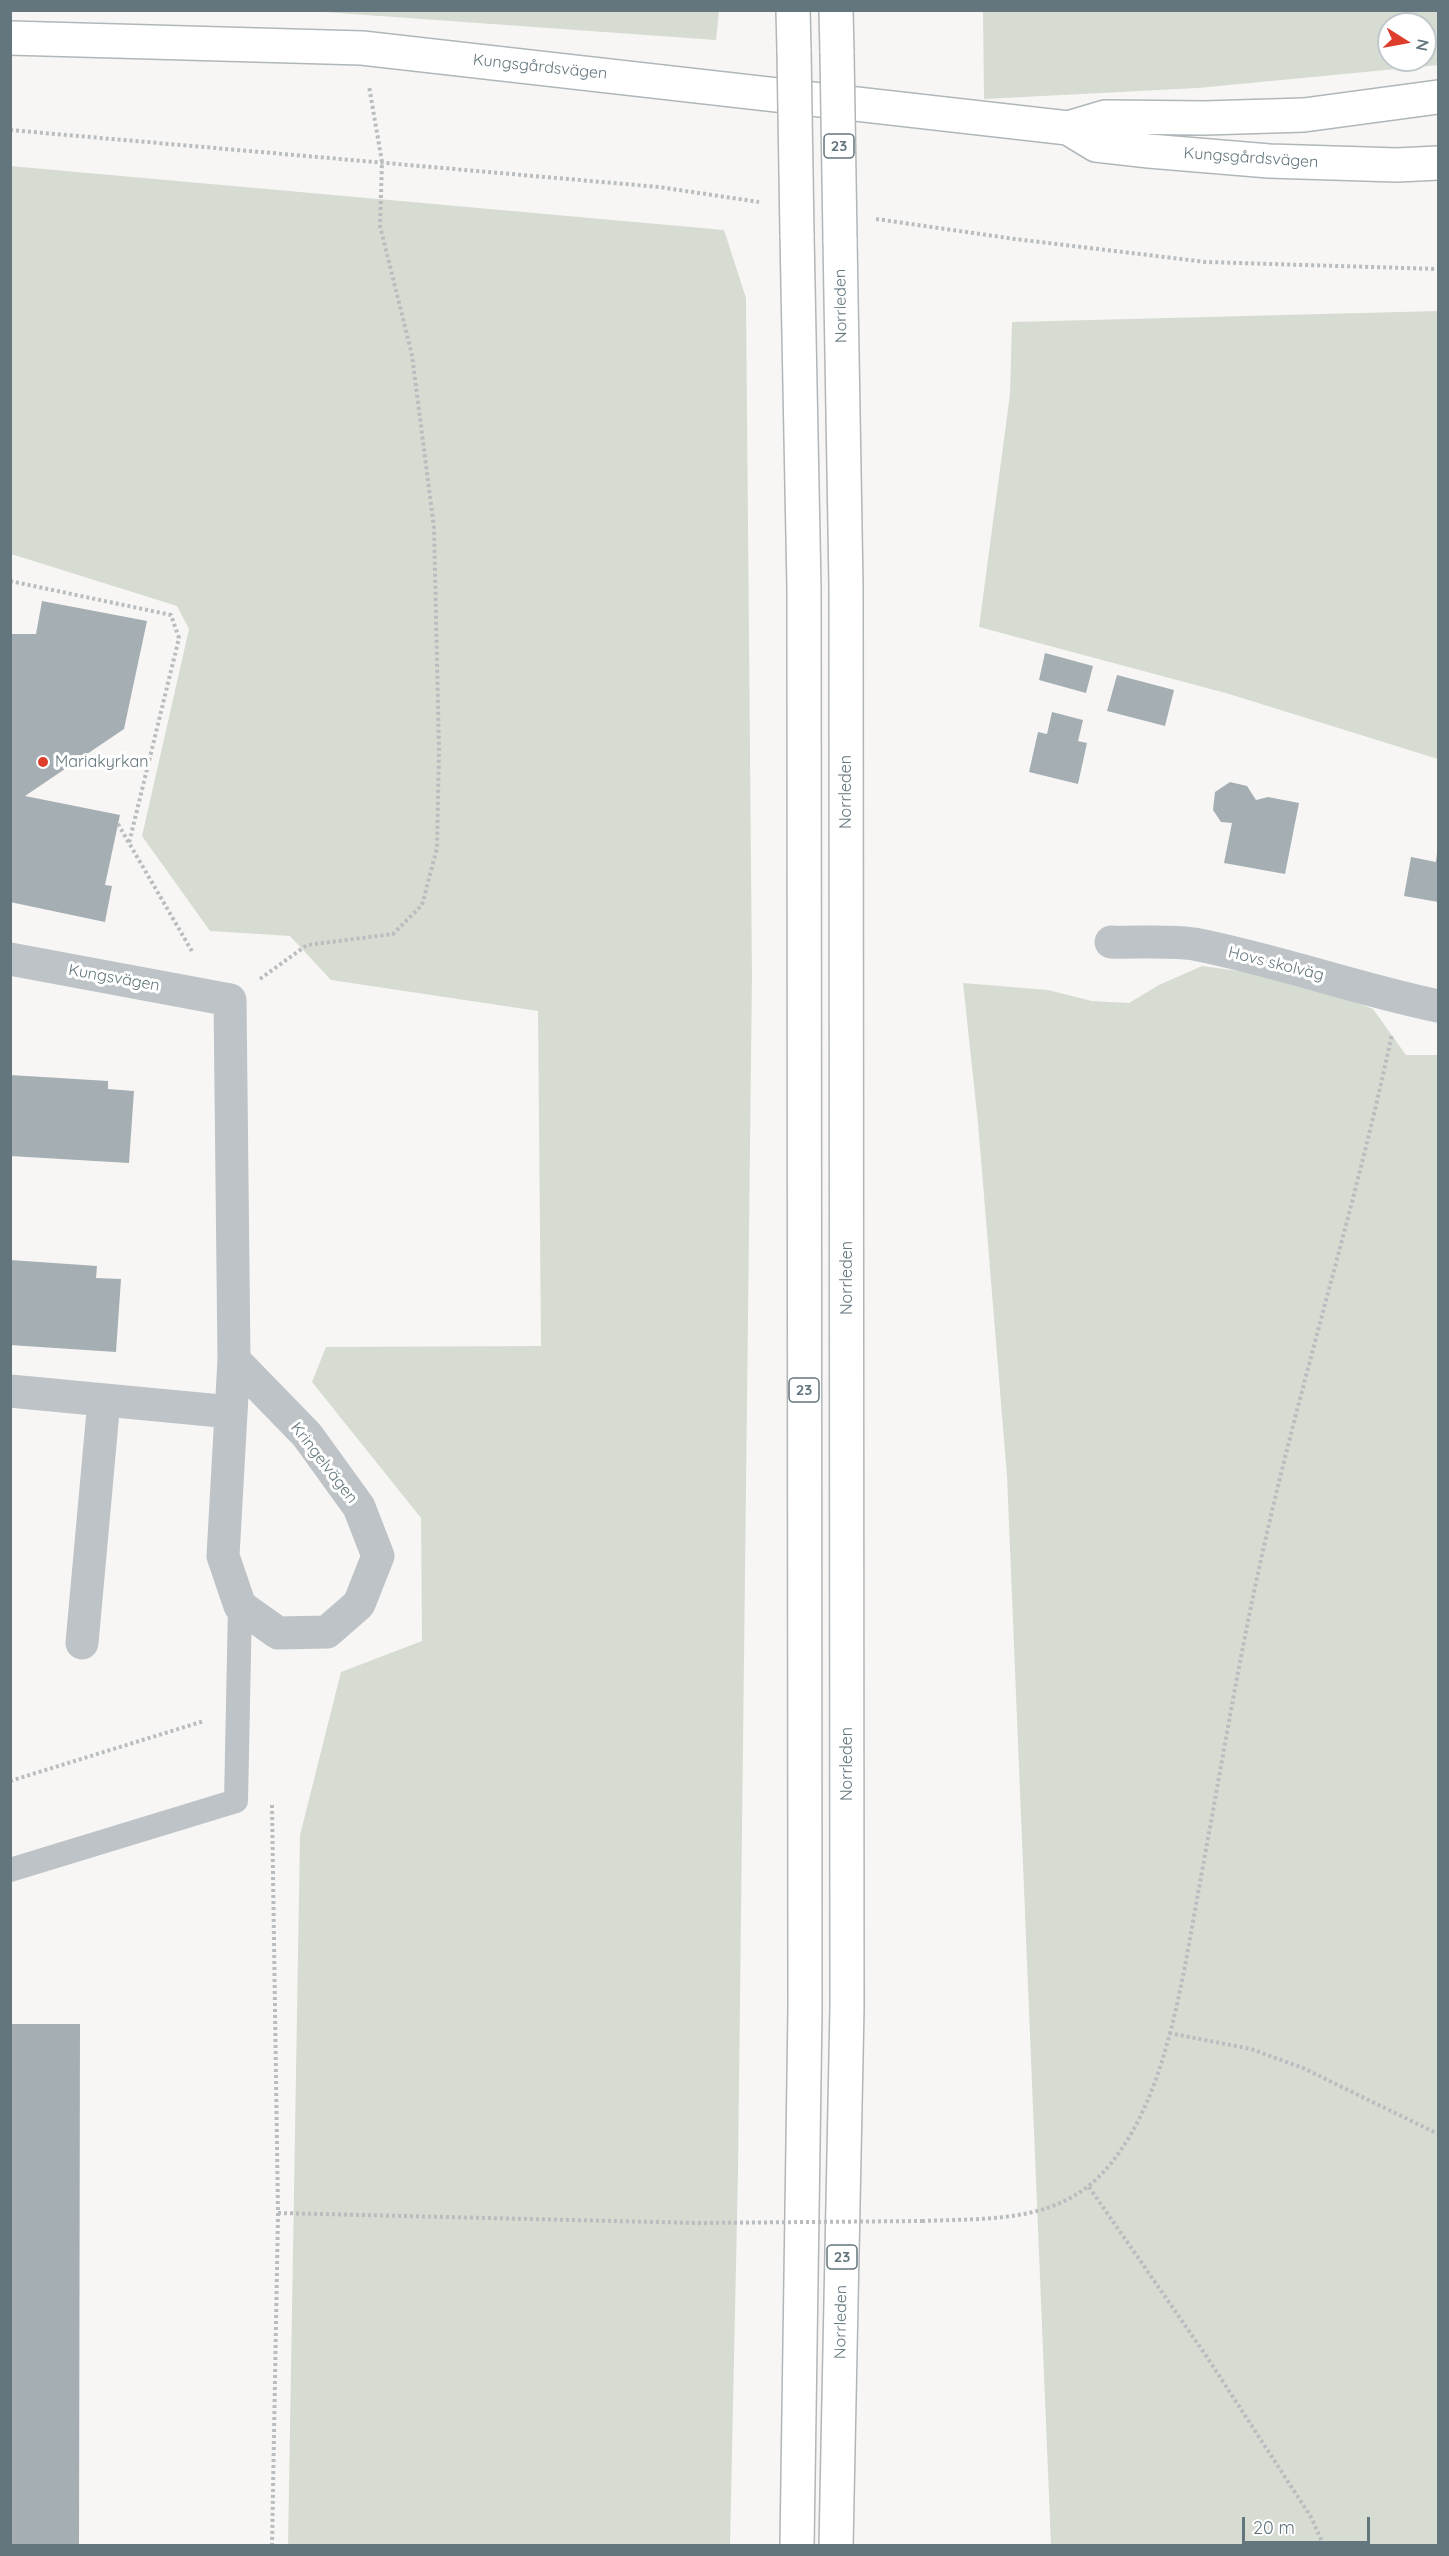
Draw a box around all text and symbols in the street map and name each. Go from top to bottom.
north arrow [1377,12,1437,72]
text: N [1412,37,1434,53]
street label: Kungsgårdsvägen [472,50,608,84]
road number: 23 [824,134,854,158]
street label: Kungsgårdsvägen [1183,144,1319,172]
street label: Norrleden [831,269,851,343]
place label: Mariakyrkan [55,752,148,772]
marker: Mariakyrkan [36,755,50,769]
street label: Norrleden [836,755,856,829]
street label: Hovs skolväg [1226,943,1326,985]
street label: Kungsvägen [67,961,161,995]
street label: Norrleden [837,1241,857,1315]
road number: 23 [789,1378,819,1402]
street label: Kringelvägen [286,1419,362,1507]
street label: Norrleden [837,1727,857,1801]
road number: 23 [827,2245,857,2269]
street label: Norrleden [831,2285,851,2359]
scale bar [1245,2505,1372,2543]
text: 20 m [1253,2516,1295,2539]

